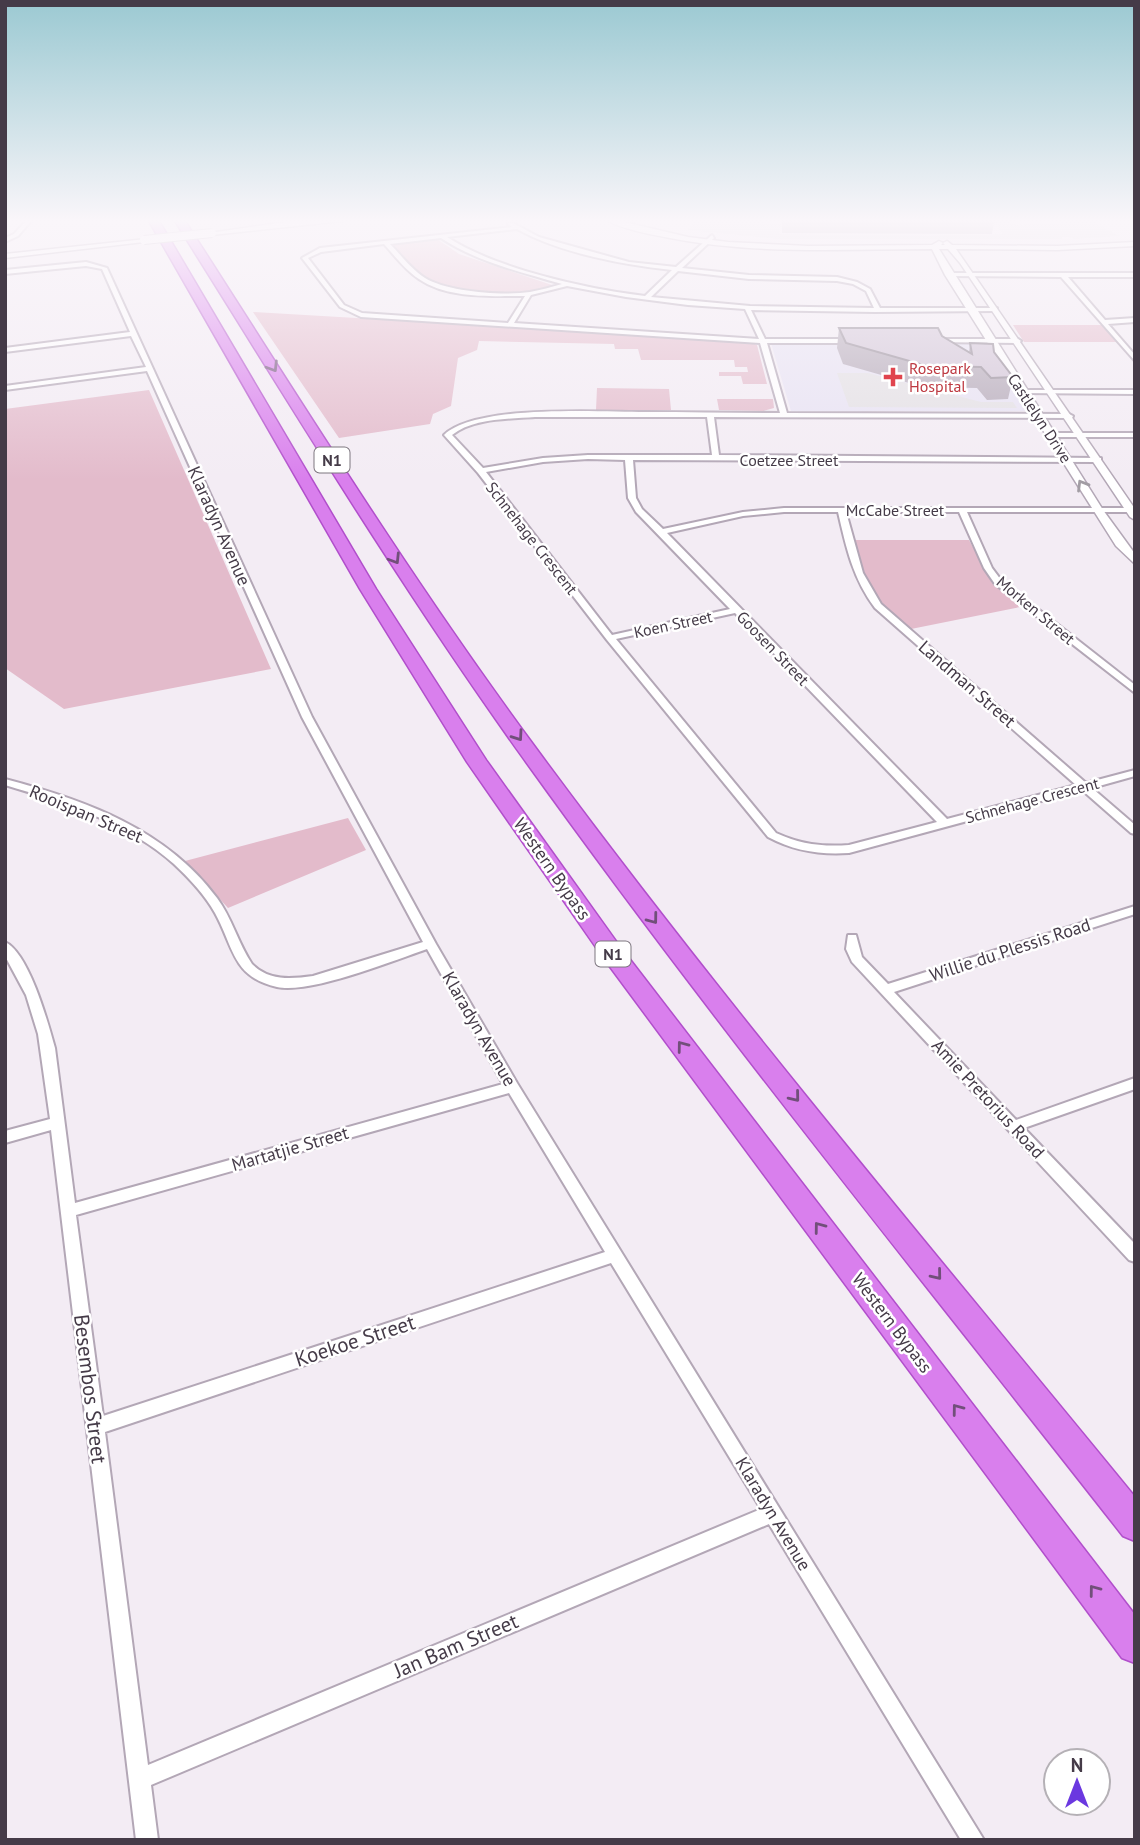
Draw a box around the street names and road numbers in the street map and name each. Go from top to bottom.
street label: Castlelyn Drive [1004,369,1076,467]
road number: N1 [314,447,350,472]
street label: Coetzee Street [740,450,839,470]
street label: Klaradyn Avenue [183,462,256,589]
street label: Schnehage Crescent [482,478,583,599]
street label: McCabe Street [846,500,945,520]
street label: Morken Street [993,571,1080,649]
street label: Koen Street [632,606,715,642]
street label: Goosen Street [733,607,814,690]
street label: Landman Street [914,635,1021,732]
street label: Schnehage Crescent [963,772,1101,827]
street label: Rooispan Street [26,779,146,848]
street label: Western Bypass [509,813,596,924]
street label: Willie du Plessis Road [926,913,1093,986]
road number: N1 [596,942,630,966]
street label: Klaradyn Avenue [437,967,522,1090]
street label: Amie Pretorius Road [927,1034,1050,1163]
street label: Martatjie Street [229,1121,351,1176]
street label: Western Bypass [847,1268,938,1377]
street label: Koekoe Street [291,1308,418,1373]
street label: Besembos Street [68,1313,113,1465]
street label: Klaradyn Avenue [730,1453,816,1575]
street label: Jan Bam Street [389,1607,522,1684]

